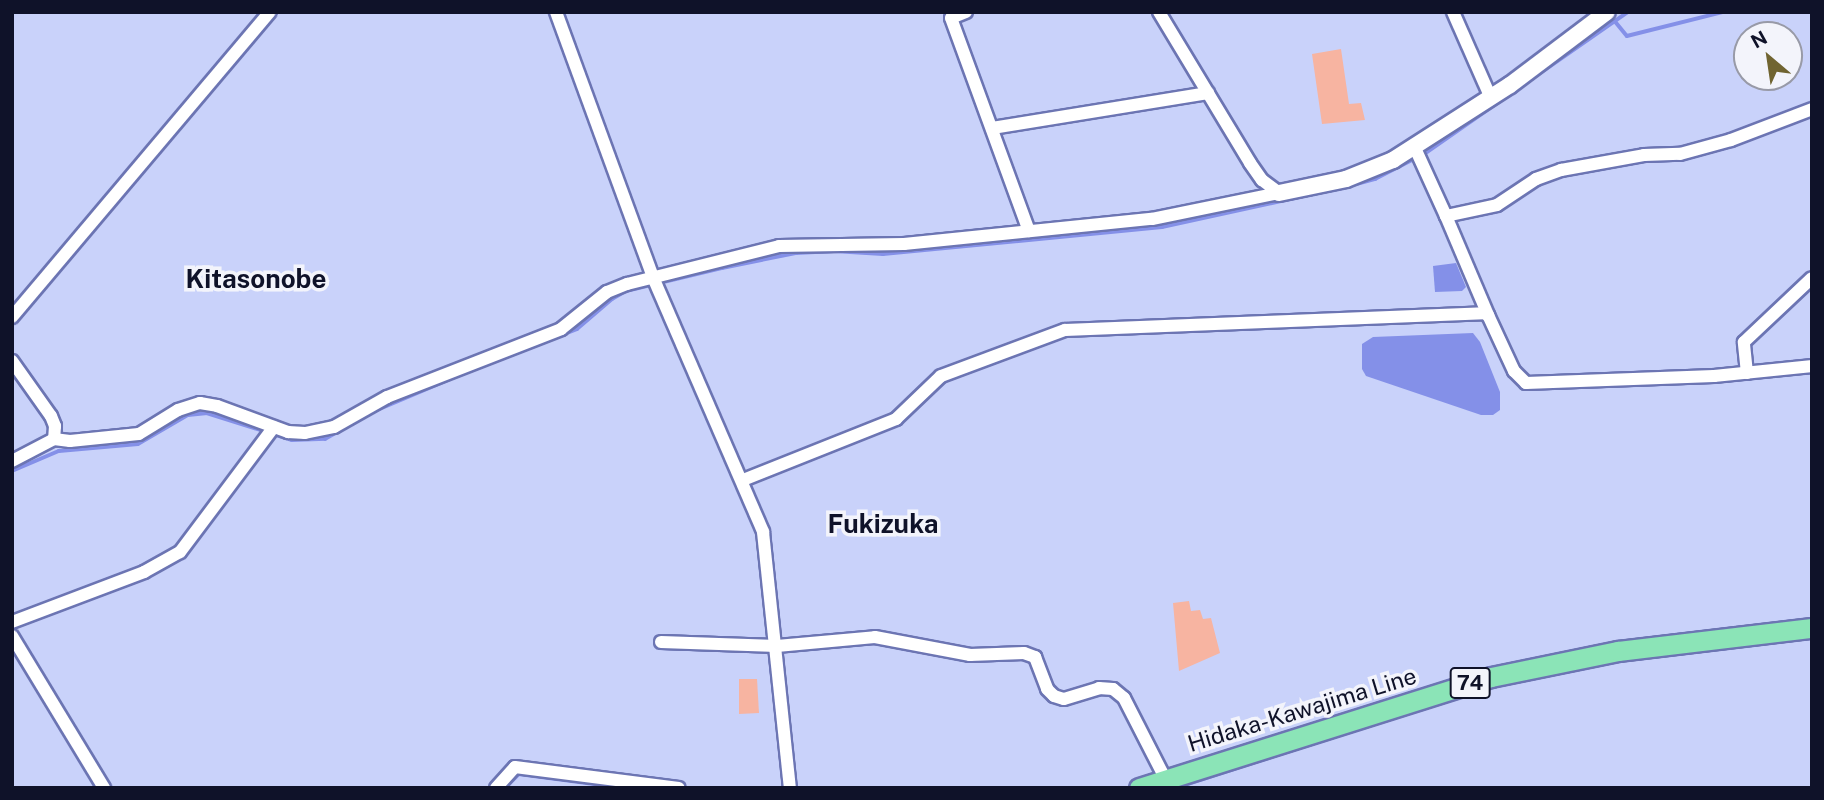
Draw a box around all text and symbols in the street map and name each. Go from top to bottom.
north arrow [1733,21,1803,91]
text: N [1747,26,1771,53]
district label: Kitasonobe [186,263,326,295]
district label: Fukizuka [828,508,938,540]
street label: Hidaka-Kawajima Line [1184,662,1420,758]
road number: 74 [1449,666,1491,700]

